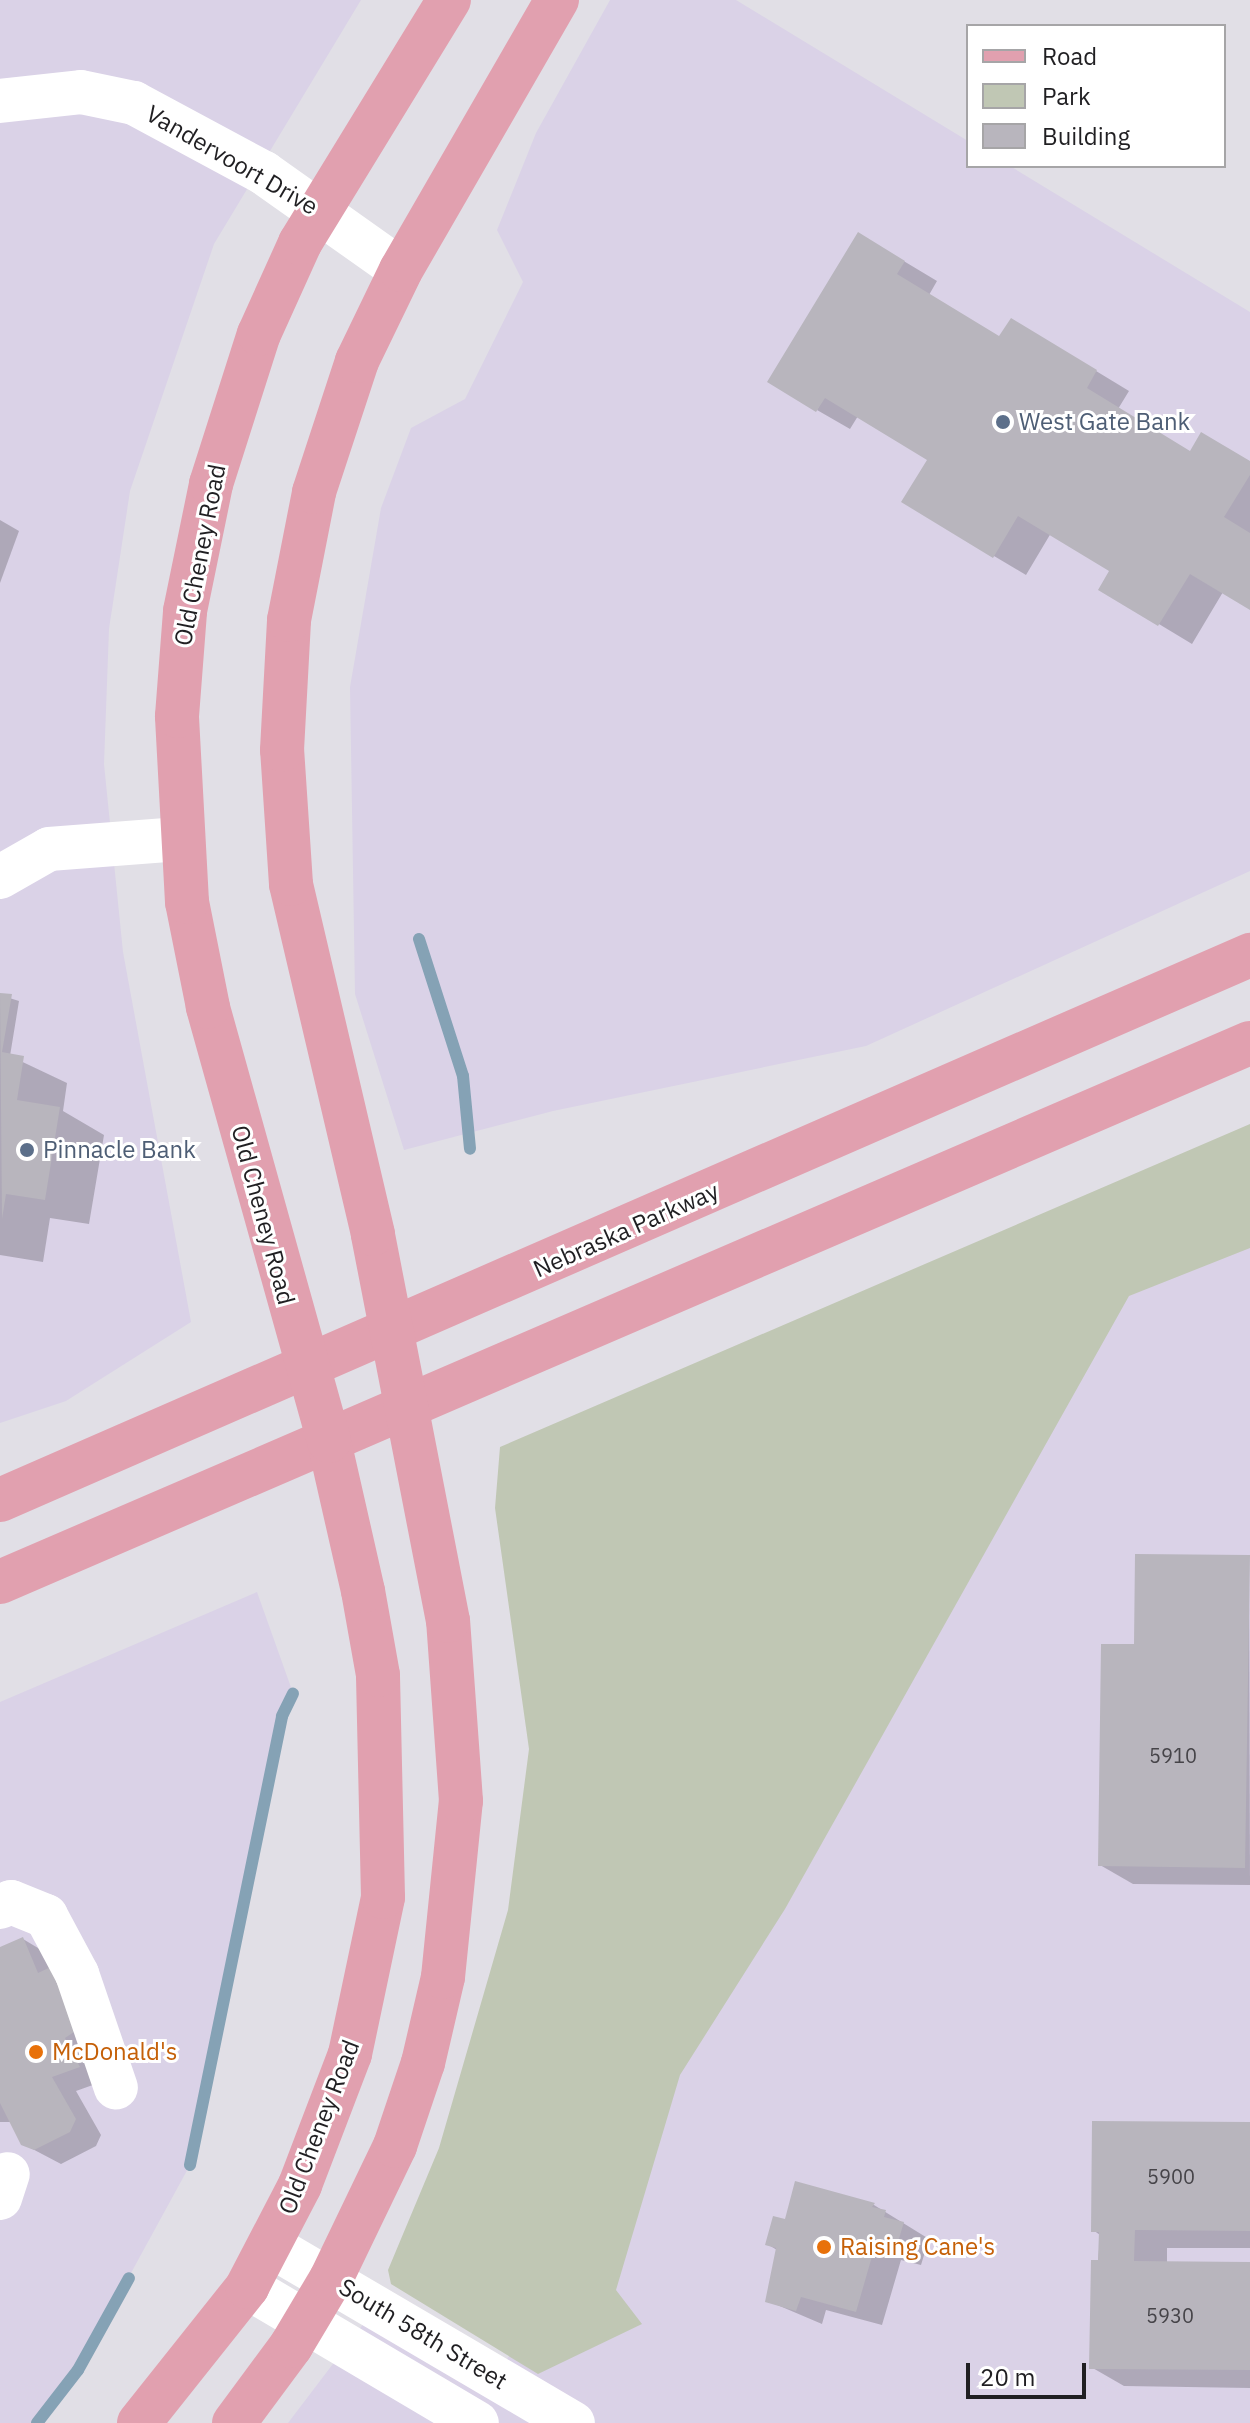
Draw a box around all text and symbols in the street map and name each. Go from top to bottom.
legend [966,24,1226,168]
text: Road [1042,40,1097,72]
text: Park [1042,80,1091,112]
street label: Vandervoort Drive [141,99,323,221]
text: Building [1042,120,1130,152]
place label: West Gate Bank [1019,408,1190,436]
marker: West Gate Bank [994,413,1012,431]
street label: Old Cheney Road [168,462,232,648]
street label: Old Cheney Road [225,1122,301,1308]
place label: Pinnacle Bank [43,1136,196,1164]
marker: Pinnacle Bank [18,1141,36,1159]
street label: Nebraska Parkway [529,1176,723,1284]
house number: 5910 [1149,1743,1197,1767]
street label: Old Cheney Road [273,2036,365,2218]
place label: McDonald's [52,2038,177,2066]
marker: McDonald's [27,2043,45,2061]
house number: 5900 [1147,2164,1195,2188]
place label: Raising Cane's [840,2233,995,2261]
marker: Raising Cane's [815,2238,833,2256]
street label: South 58th Street [334,2272,512,2396]
house number: 5930 [1146,2303,1194,2327]
scale bar [970,2347,1090,2397]
text: 20 m [980,2361,1035,2393]

